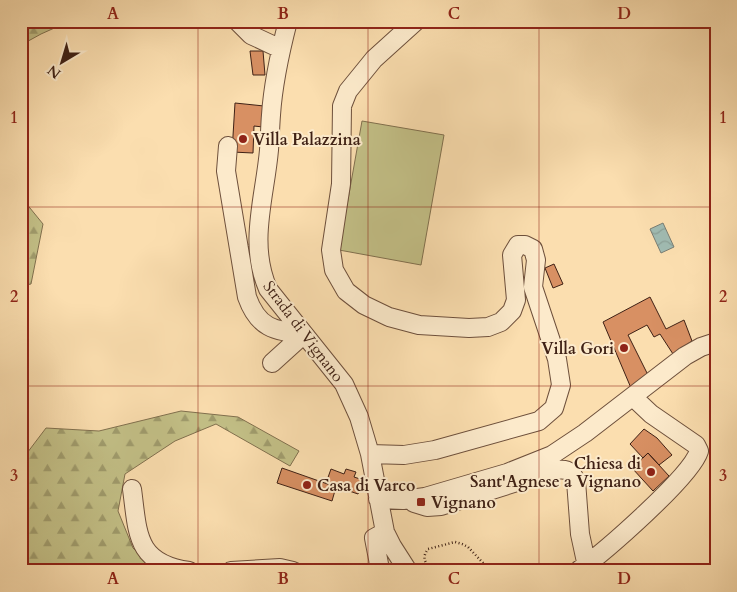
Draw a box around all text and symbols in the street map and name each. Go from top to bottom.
text: A [107,3,119,25]
text: B [277,3,289,25]
text: C [448,3,460,25]
text: D [617,3,631,25]
north arrow [38,38,88,88]
text: N [44,61,65,83]
text: 1 [10,107,18,129]
text: 1 [719,107,727,129]
place label: Villa Palazzina [253,129,361,151]
marker: Villa Palazzina [237,133,249,145]
street label: Strada di Vignano [258,276,349,387]
text: 2 [10,286,18,308]
text: 2 [719,286,727,308]
place label: Villa Gori [541,338,614,360]
marker: Villa Gori [618,342,630,354]
place label: Chiesa di Sant'Agnese a Vignano [470,453,641,493]
text: 3 [10,465,18,487]
text: 3 [719,465,727,487]
marker: Chiesa di Sant'Agnese a Vignano [645,466,657,478]
place label: Casa di Varco [317,475,415,497]
marker: Casa di Varco [301,479,313,491]
place label: Vignano [431,492,496,514]
marker: Vignano [415,496,427,508]
text: A [107,568,119,590]
text: B [277,568,289,590]
text: C [448,568,460,590]
text: D [617,568,631,590]

